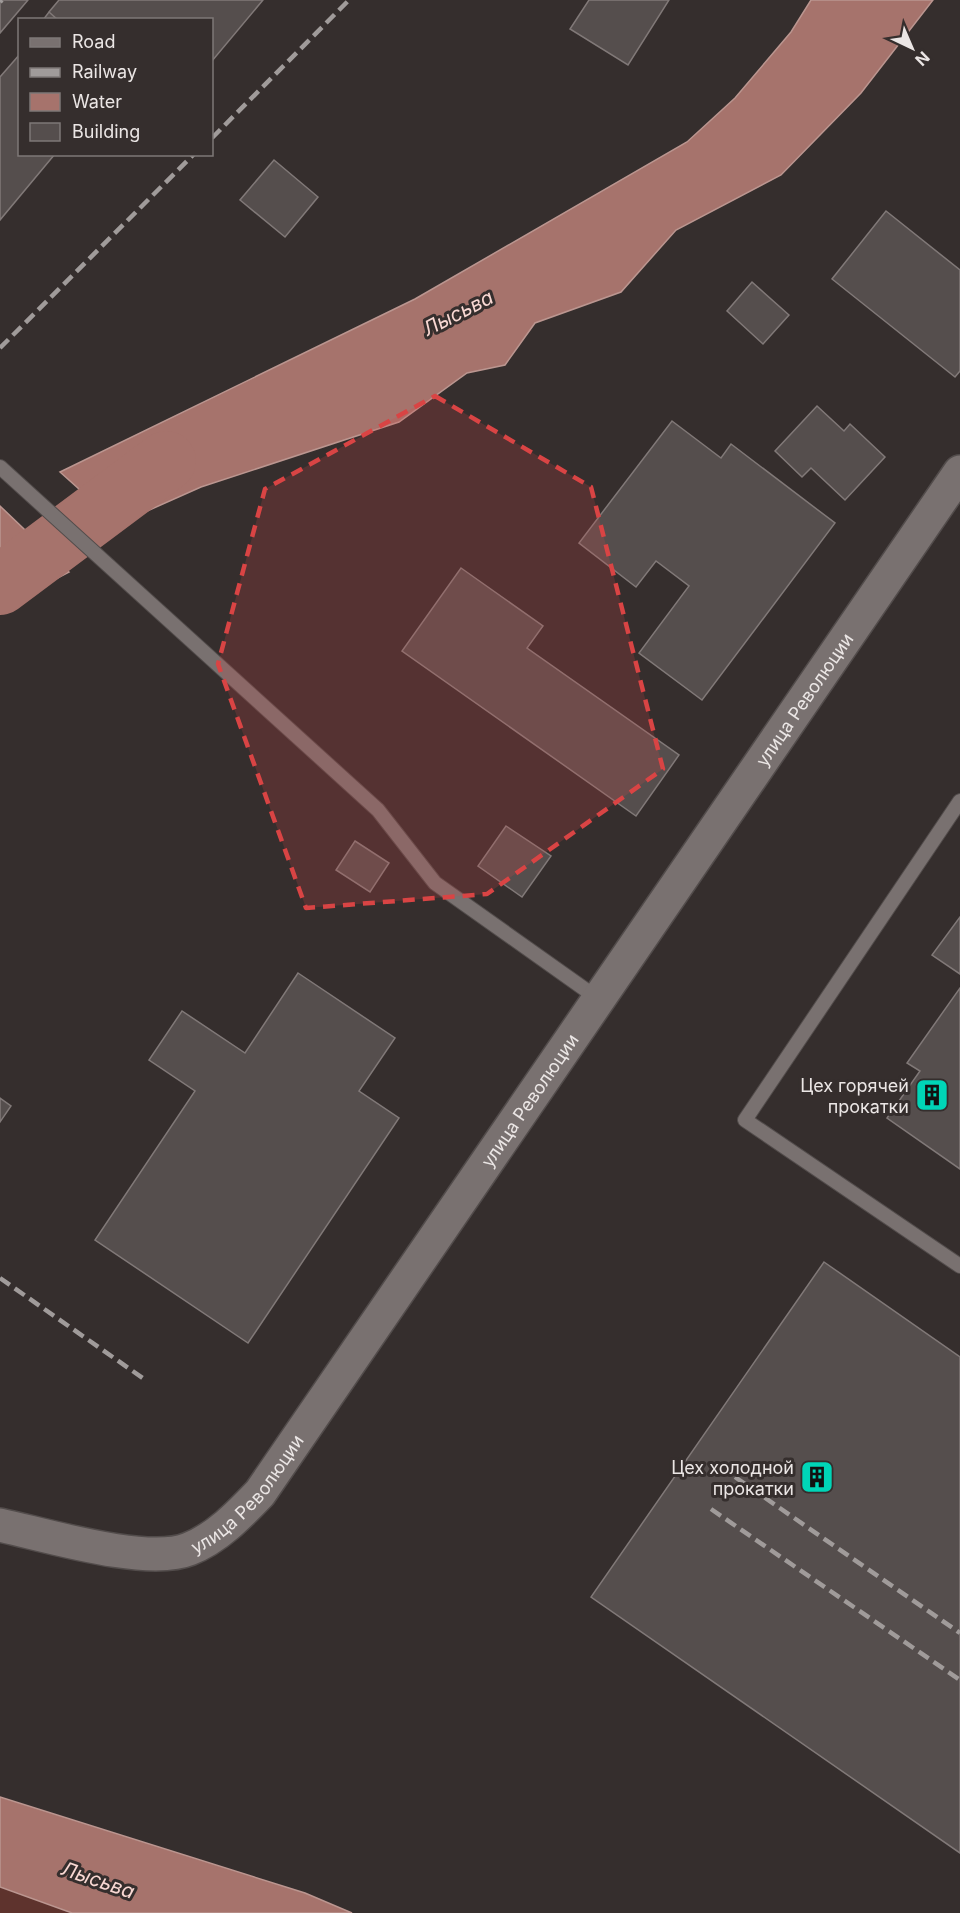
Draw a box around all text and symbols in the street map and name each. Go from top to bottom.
legend [18,18,213,156]
north arrow [882,18,942,78]
text: Road [72,31,115,52]
text: N [911,47,934,70]
text: Railway [72,61,137,82]
text: Water [72,91,122,112]
text: Building [72,121,140,142]
water label: Лысьва [419,285,497,341]
street label: улица Революции [751,629,857,770]
street label: улица Революции [476,1030,582,1171]
place label: Цех горячей прокатки [800,1075,909,1117]
building icon: Цех горячей прокатки [914,1077,950,1113]
street label: улица Революции [187,1430,307,1557]
place label: Цех холодной прокатки [671,1457,794,1499]
building icon: Цех холодной прокатки [799,1459,835,1495]
water label: Лысьва [58,1856,138,1904]

